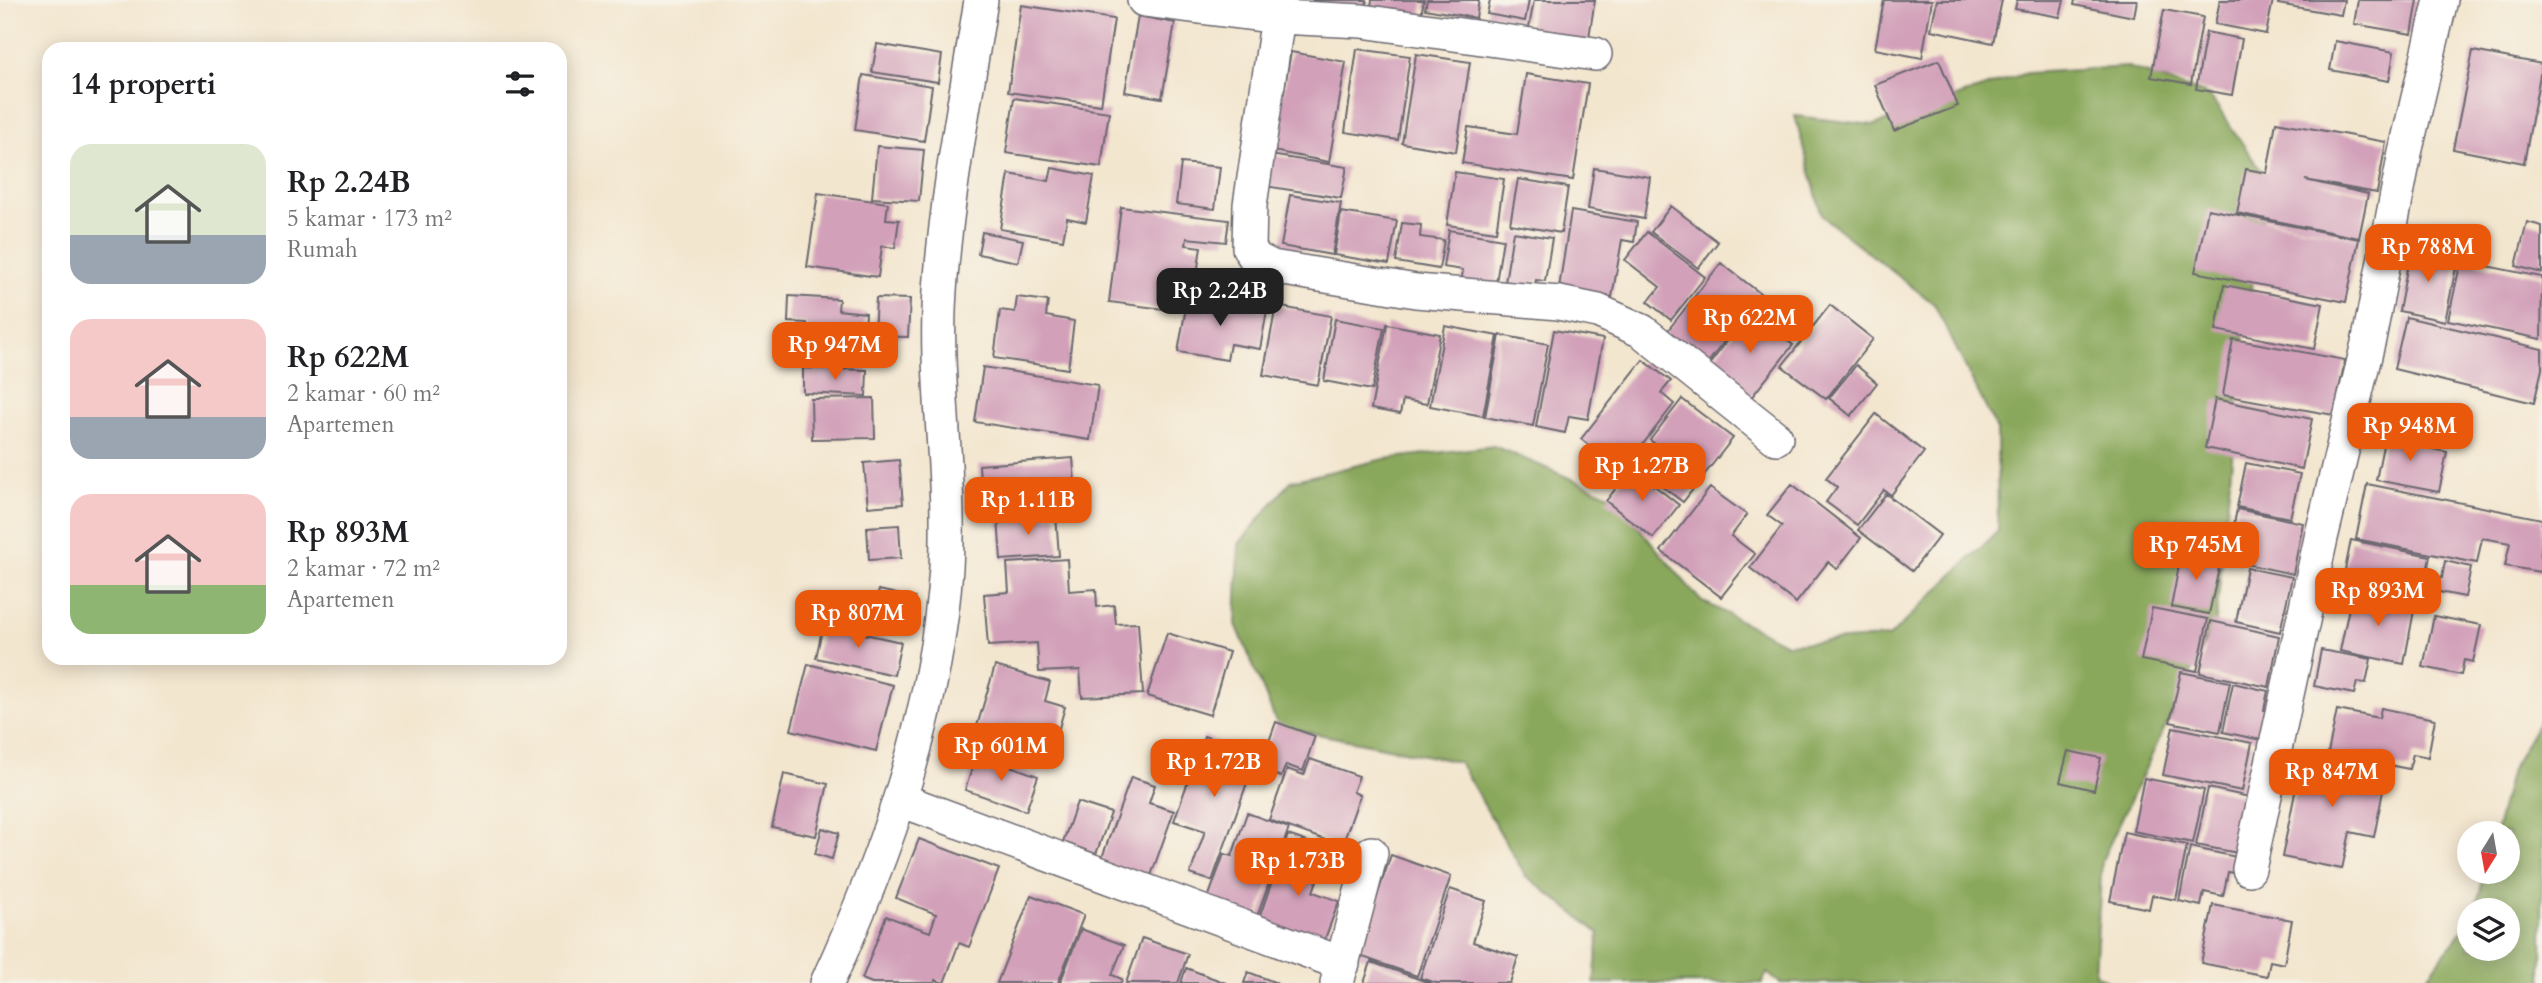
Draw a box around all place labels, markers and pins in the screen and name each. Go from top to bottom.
pin: Rp 788M [2363,224,2493,284]
pin: Rp 2.24B [1148,268,1292,328]
pin: Rp 622M [1685,296,1815,355]
pin: Rp 947M [770,322,900,382]
pin: Rp 948M [2345,404,2475,463]
pin: Rp 1.27B [1570,444,1714,503]
pin: Rp 1.11B [956,477,1100,537]
pin: Rp 745M [2131,522,2261,582]
pin: Rp 893M [2313,568,2443,628]
pin: Rp 807M [793,590,923,650]
pin: Rp 601M [936,724,1066,783]
pin: Rp 1.72B [1142,740,1286,799]
pin: Rp 847M [2267,750,2397,809]
pin: Rp 1.73B [1226,838,1370,898]

